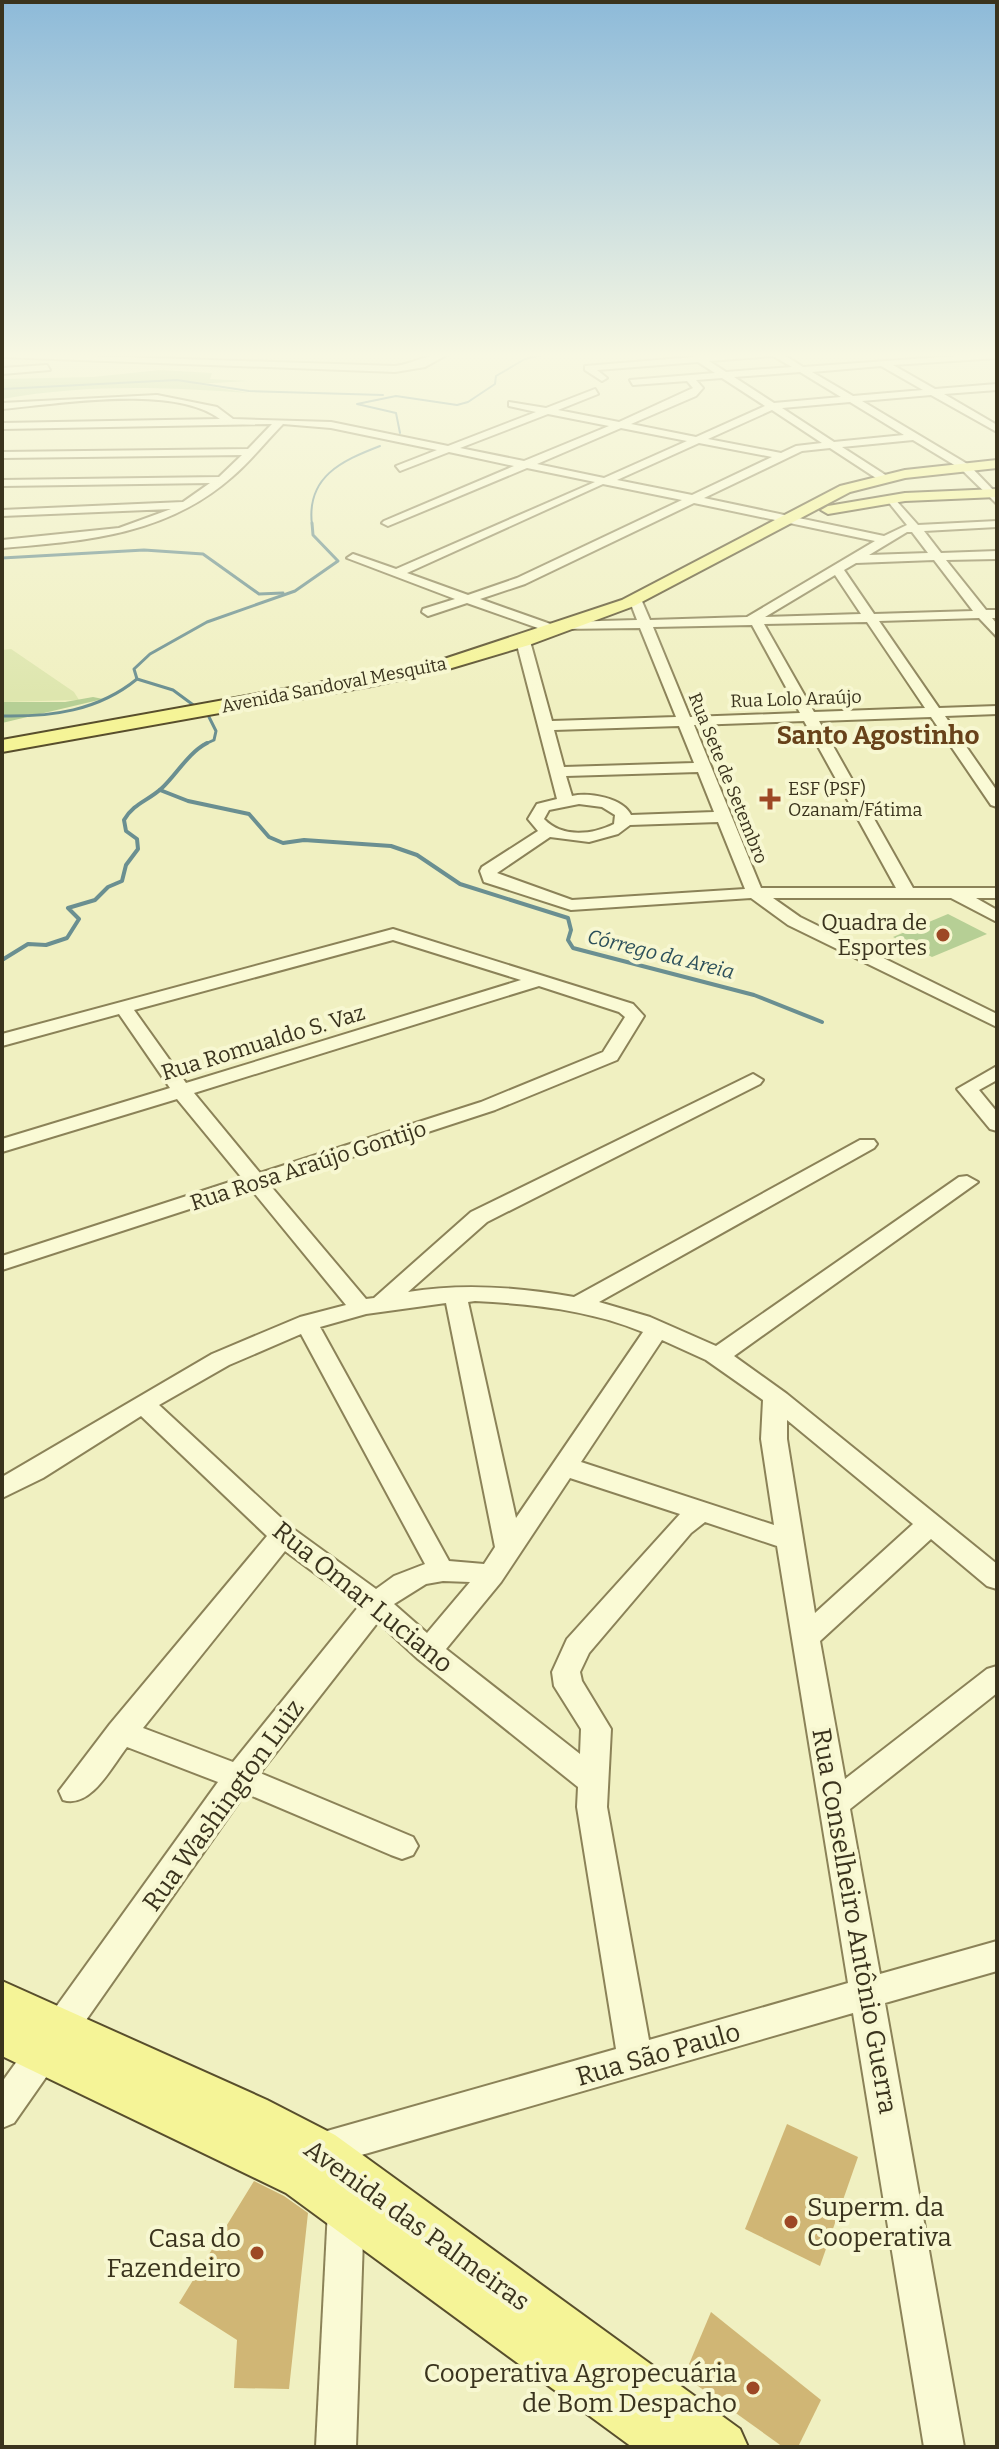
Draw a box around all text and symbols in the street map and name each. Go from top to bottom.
street label: Avenida Sandoval Mesquita [220,652,449,718]
street label: Rua Lolo Araújo [730,686,862,712]
street label: Rua Sete de Setembro [684,689,772,867]
district label: Santo Agostinho [776,720,980,751]
place label: ESF (PSF) Ozanam/Fátima [788,778,922,821]
marker: ESF (PSF) Ozanam/Fátima [759,788,781,810]
place label: Quadra de Esportes [821,909,927,961]
water label: Córrego da Areia [585,924,737,984]
marker: Quadra de Esportes [934,926,952,944]
street label: Rua Romualdo S. Vaz [158,999,368,1086]
street label: Rua Rosa Araújo Gontijo [187,1115,430,1216]
street label: Rua Omar Luciano [266,1515,459,1680]
street label: Rua Washington Luiz [136,1693,311,1917]
street label: Rua Conselheiro Antônio Guerra [805,1726,904,2116]
street label: Rua São Paulo [573,2016,744,2093]
street label: Avenida das Palmeiras [298,2133,535,2318]
place label: Superm. da Cooperativa [807,2192,952,2253]
marker: Superm. da Cooperativa [782,2213,800,2231]
place label: Casa do Fazendeiro [107,2223,241,2284]
marker: Casa do Fazendeiro [248,2244,266,2262]
place label: Cooperativa Agropecuária de Bom Despacho [424,2358,737,2419]
marker: Cooperativa Agropecuária de Bom Despacho [744,2379,762,2397]

